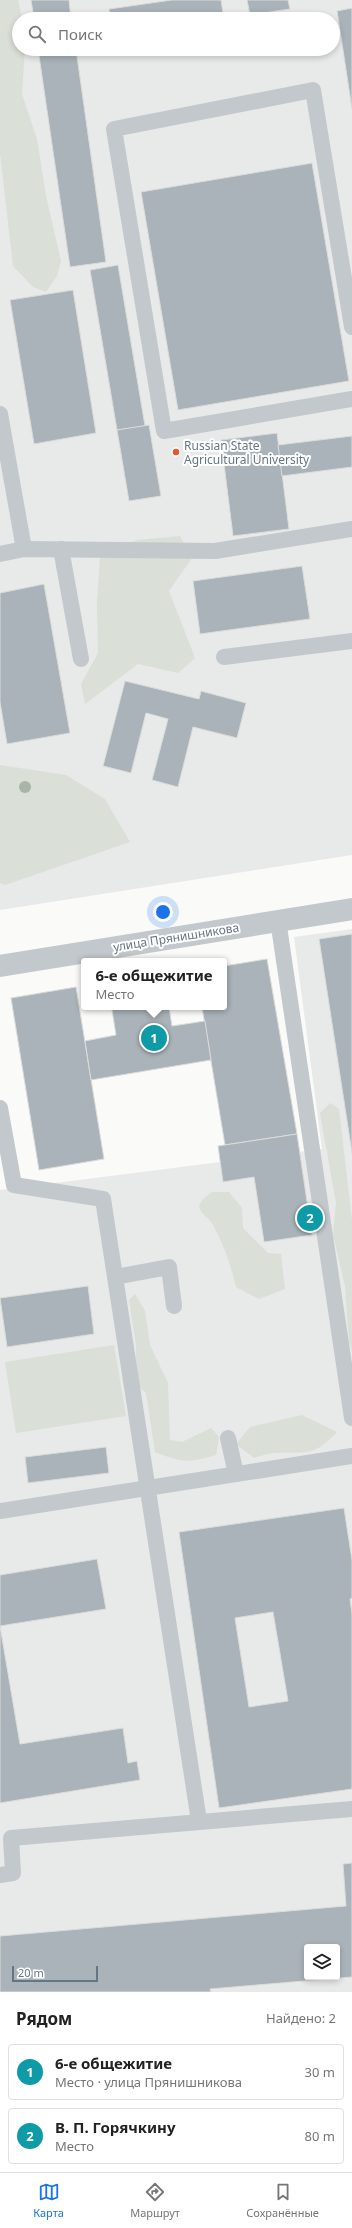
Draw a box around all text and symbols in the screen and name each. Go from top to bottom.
search box [12,12,340,56]
icon: search [26,23,48,45]
text: Поиск [58,24,103,44]
place label: Russian State Agricultural University [184,437,310,468]
marker: Russian State Agricultural University [171,447,181,457]
your location [153,902,173,922]
street label: улица Прянишникова [112,919,240,955]
popup [81,958,227,1010]
text: 6-е общежитие [95,965,213,985]
text: Место [95,985,135,1003]
pin: 1 [141,1023,167,1053]
pin: 2 [297,1203,323,1233]
map controls [304,1944,340,1980]
button: layers [304,1944,340,1980]
scale bar [12,1964,98,1983]
text: 20 m [18,1965,44,1980]
text: Рядом [16,2007,72,2030]
text: Найдено: 2 [266,2009,336,2027]
text: 6-е общежитие [55,2053,172,2073]
text: 1 [26,2063,34,2081]
text: 30 m [305,2063,335,2081]
text: Место · улица Прянишникова [55,2073,242,2091]
text: В. П. Горячкину [55,2117,176,2137]
text: 2 [26,2127,34,2145]
text: 80 m [305,2127,335,2145]
text: Место [55,2137,94,2155]
tab: Карта [33,2181,64,2220]
tab: Маршрут [130,2181,180,2220]
tab: Сохранённые [246,2181,319,2220]

